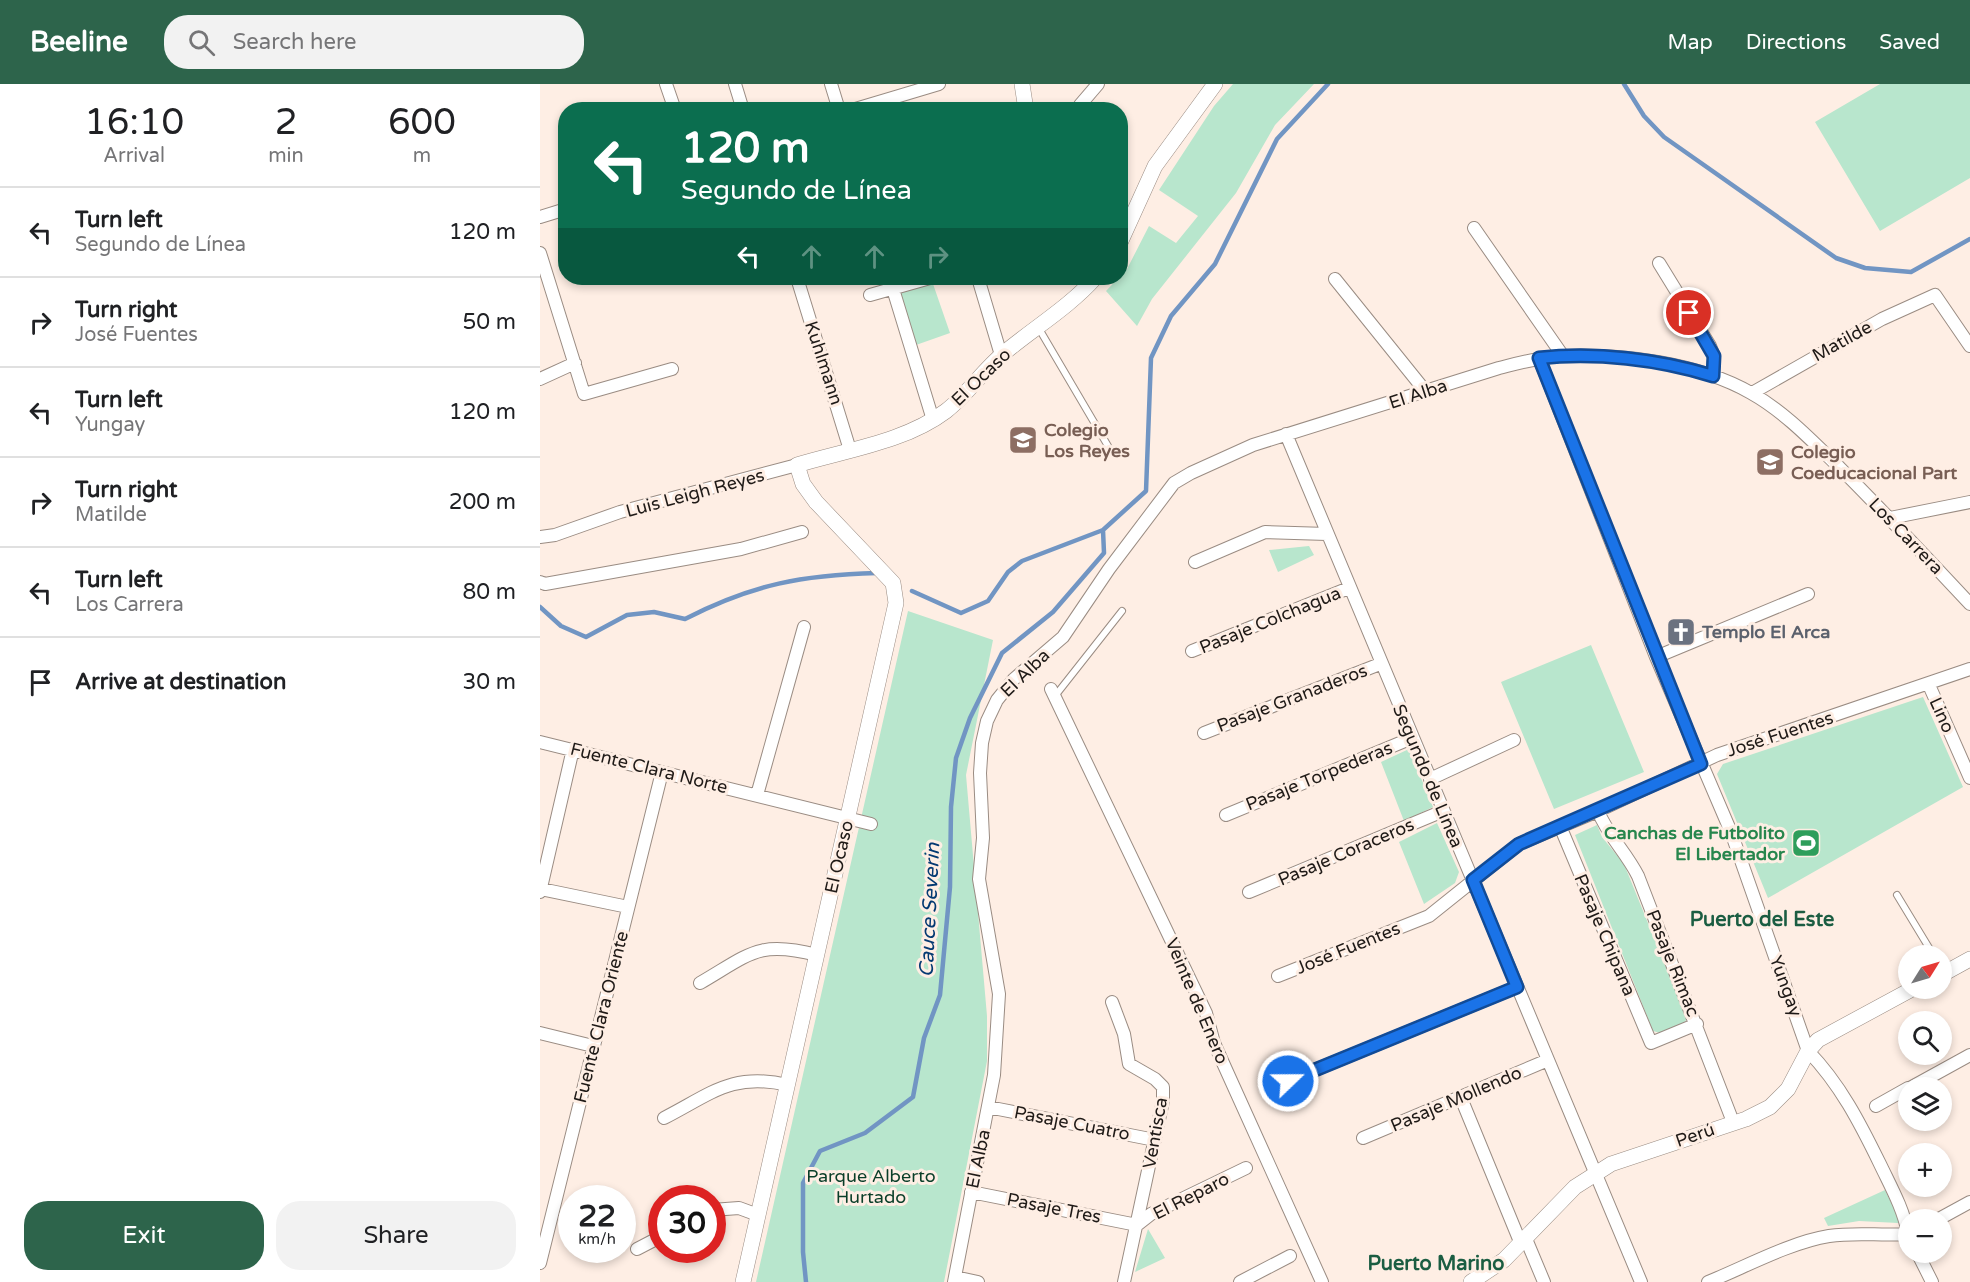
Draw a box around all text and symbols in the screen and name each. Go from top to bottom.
search box [164,15,584,69]
text: Beeline [30,25,128,59]
icon: search [185,26,218,59]
text: Search here [233,29,357,55]
text: Map [1667,30,1713,55]
text: Directions [1746,30,1846,55]
text: Saved [1879,30,1940,55]
text: 16:10 [84,101,184,144]
text: 2 [275,101,297,144]
text: 600 [388,101,456,144]
text: 120 m [681,123,810,174]
icon: left [582,126,660,204]
text: Arrival [103,144,165,168]
text: min [268,144,304,168]
text: m [413,144,431,168]
text: Segundo de Línea [681,174,912,207]
text: Turn left [75,207,163,233]
icon: left [24,216,57,249]
text: 120 m [449,219,516,245]
text: Segundo de Línea [75,233,246,257]
icon: left [732,240,765,273]
icon: ahead [795,240,828,273]
icon: ahead [858,240,891,273]
icon: right [921,240,954,273]
pin [1663,287,1714,338]
icon: arrive [1672,296,1705,329]
text: Turn right [75,297,177,323]
icon: right [24,306,57,339]
text: 50 m [462,309,516,335]
street label: Matilde [1808,316,1876,366]
street label: Kuhlmann [800,318,848,408]
text: José Fuentes [75,323,198,347]
street label: El Ocaso [947,343,1015,411]
street label: El Alba [1386,374,1450,414]
text: Turn left [75,387,163,413]
icon: left [24,396,57,429]
text: 120 m [449,399,516,425]
text: Yungay [75,413,145,437]
place label: Colegio Los Reyes [1044,419,1130,462]
school or university icon: Colegio Los Reyes [1007,424,1039,456]
place label: Colegio Coeducacional Part [1791,441,1957,484]
school or university icon: Colegio Coeducacional Part [1754,446,1786,478]
street label: Luis Leigh Reyes [623,464,767,522]
text: Turn right [75,477,177,503]
icon: right [24,486,57,519]
text: 200 m [449,489,516,515]
street label: Los Carrera [1864,493,1948,579]
text: Matilde [75,503,147,527]
text: Turn left [75,567,163,593]
icon: left [24,576,57,609]
text: 80 m [462,579,516,605]
street label: Pasaje Colchagua [1196,582,1344,658]
text: Los Carrera [75,593,184,617]
church icon: Templo El Arca [1665,616,1697,648]
place label: Templo El Arca [1701,621,1830,643]
street label: El Alba [996,644,1054,702]
street label: Pasaje Granaderos [1214,659,1370,737]
icon: arrive [24,666,57,699]
text: Arrive at destination [75,669,286,695]
text: 30 m [462,669,516,695]
street label: Lino [1924,694,1960,736]
street label: Segundo de Línea [1388,701,1468,851]
street label: José Fuentes [1724,706,1836,762]
street label: Pasaje Torpederas [1242,737,1396,815]
street label: Fuente Clara Norte [568,738,730,798]
street label: Pasaje Coraceros [1274,813,1418,891]
street label: El Ocaso [820,818,858,896]
place label: Canchas de Futbolito El Libertador [1604,822,1786,865]
sports icon: Canchas de Futbolito El Libertador [1790,827,1822,859]
water label: Cauce Severin [914,841,946,978]
street label: Pasaje Chipana [1569,871,1641,999]
street label: Pasaje Rimac [1642,906,1704,1020]
district label: Puerto del Este [1690,908,1834,932]
street label: José Fuentes [1293,917,1403,979]
street label: Fuente Clara Oriente [569,929,633,1105]
street label: Veinte de Enero [1161,935,1233,1067]
north arrow [1898,945,1952,999]
map controls [1898,945,1952,1263]
street label: Yungay [1765,953,1807,1020]
button: search [1898,1011,1952,1065]
position arrow [1256,1049,1320,1113]
street label: Pasaje Mollendo [1387,1061,1525,1137]
button: layers [1898,1077,1952,1131]
street label: Ventisca [1138,1096,1172,1170]
street label: Pasaje Cuatro [1012,1101,1132,1145]
street label: Perú [1673,1118,1717,1152]
street label: El Alba [961,1127,995,1191]
button: + [1898,1143,1952,1197]
park label: Parque Alberto Hurtado [806,1165,936,1208]
street label: El Reparo [1149,1167,1233,1225]
speed limit sign: 30 [648,1185,726,1263]
street label: Pasaje Tres [1005,1188,1103,1228]
text: 22 [578,1198,616,1235]
button: Exit [24,1201,264,1270]
button: Share [276,1201,516,1270]
button: − [1898,1209,1952,1263]
text: km/h [578,1230,616,1248]
district label: Puerto Marino [1368,1252,1504,1276]

